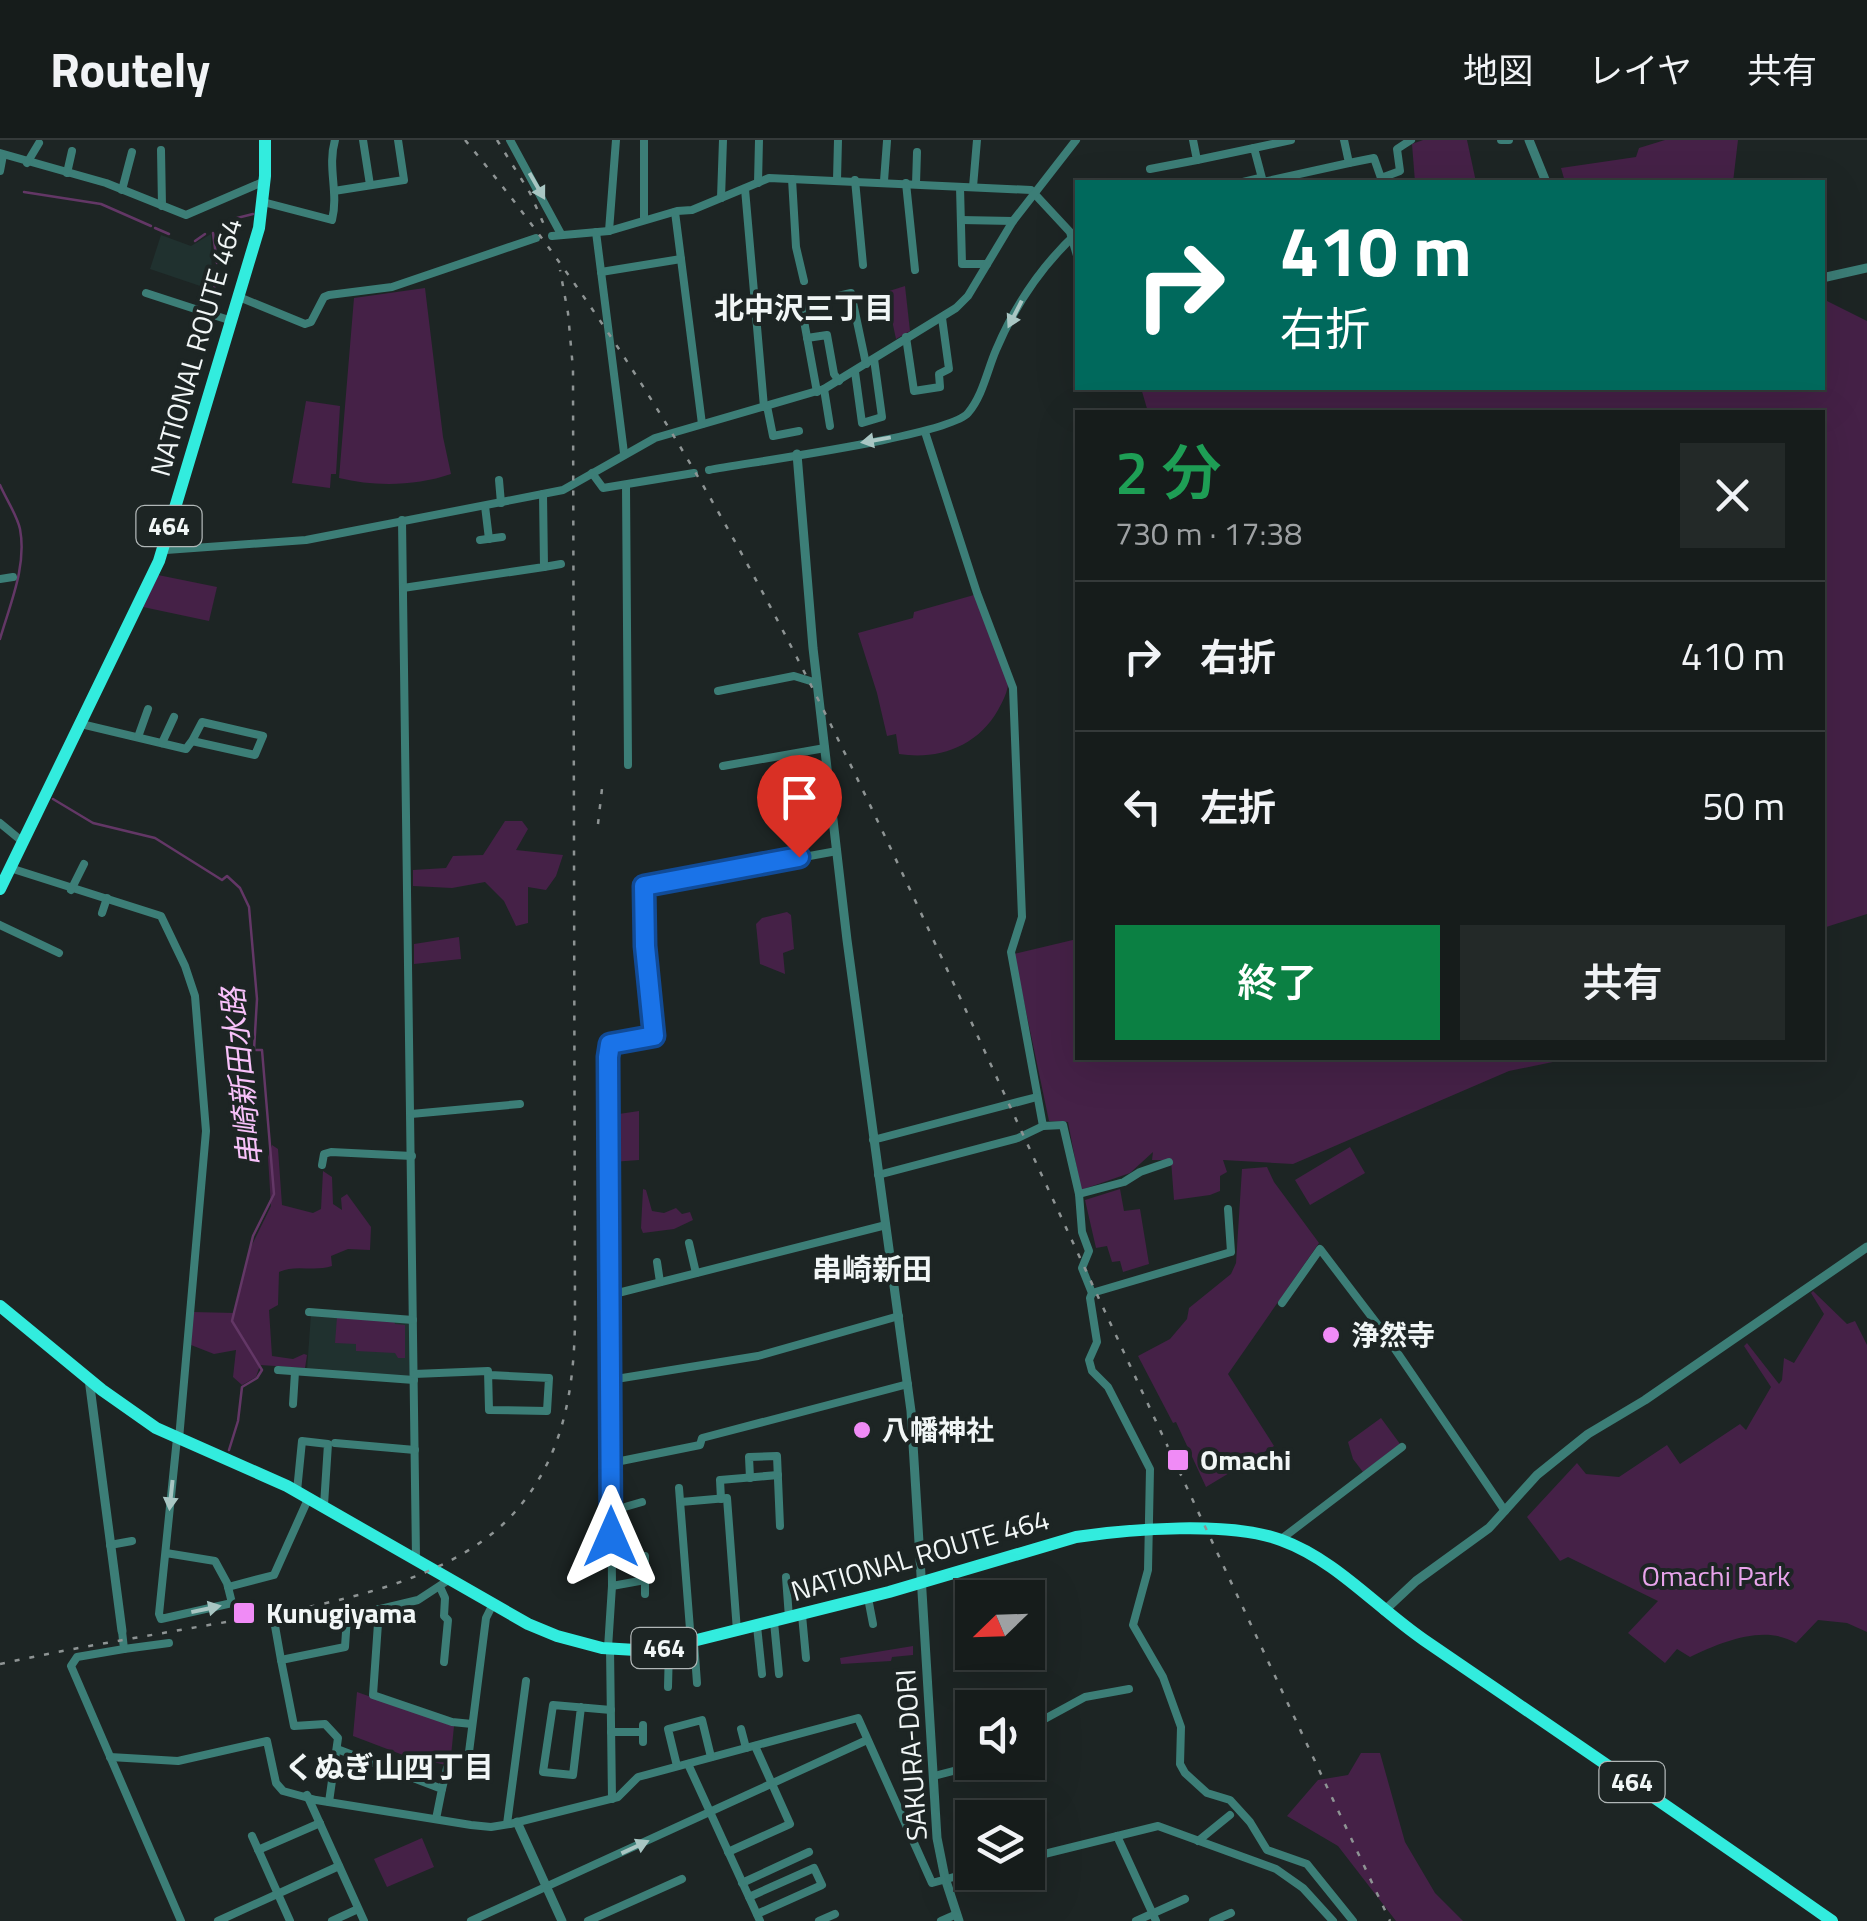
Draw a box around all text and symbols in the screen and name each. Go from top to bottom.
text: Routely [50,33,210,106]
text: 地図 [1463,43,1533,97]
text: レイヤ [1588,43,1692,97]
text: 共有 [1747,43,1817,97]
one-way arrow [528,172,545,201]
text: 410 m [1280,197,1472,303]
street label: NATIONAL ROUTE 464 [138,213,253,481]
icon: right [1115,220,1245,350]
district label: 北中沢三丁目 [714,285,894,331]
text: 右折 [1280,294,1370,362]
one-way arrow [1006,300,1023,329]
text: 2 分 [1115,426,1222,517]
one-way arrow [860,433,891,448]
button: close [1680,443,1785,548]
road number: 464 [136,506,202,546]
text: 730 m · 17:38 [1115,509,1302,557]
text: 410 m [1681,627,1785,685]
text: 右折 [1200,628,1276,686]
icon: right [1115,629,1170,684]
pin [757,755,842,858]
icon: arrive [772,770,827,825]
text: 50 m [1702,777,1785,835]
text: 左折 [1200,778,1276,836]
icon: left [1115,779,1170,834]
button: 終了 [1115,925,1440,1040]
button: 共有 [1460,925,1785,1040]
water label: 串崎新田水路 [208,982,273,1169]
district label: 串崎新田 [812,1246,932,1292]
place label: 浄然寺 [1351,1313,1435,1356]
marker: 浄然寺 [1320,1324,1342,1346]
place label: 八幡神社 [882,1408,994,1451]
marker: 八幡神社 [851,1419,873,1441]
place label: Omachi [1200,1438,1291,1481]
marker: Omachi [1165,1447,1191,1473]
one-way arrow [163,1480,179,1512]
position arrow [559,1485,663,1589]
street label: NATIONAL ROUTE 464 [786,1497,1054,1612]
park label: Omachi Park [1641,1554,1791,1597]
north arrow [955,1580,1045,1670]
map controls [955,1580,1045,1890]
place label: Kunugiyama [266,1591,417,1634]
marker: Kunugiyama [231,1600,257,1626]
one-way arrow [191,1601,222,1616]
road number: 464 [632,1628,696,1668]
street label: SAKURA-DORI [883,1668,938,1842]
button: sound [955,1690,1045,1780]
district label: くぬぎ山四丁目 [284,1744,494,1790]
road number: 464 [1600,1762,1664,1802]
button: layers [955,1800,1045,1890]
one-way arrow [620,1839,650,1855]

